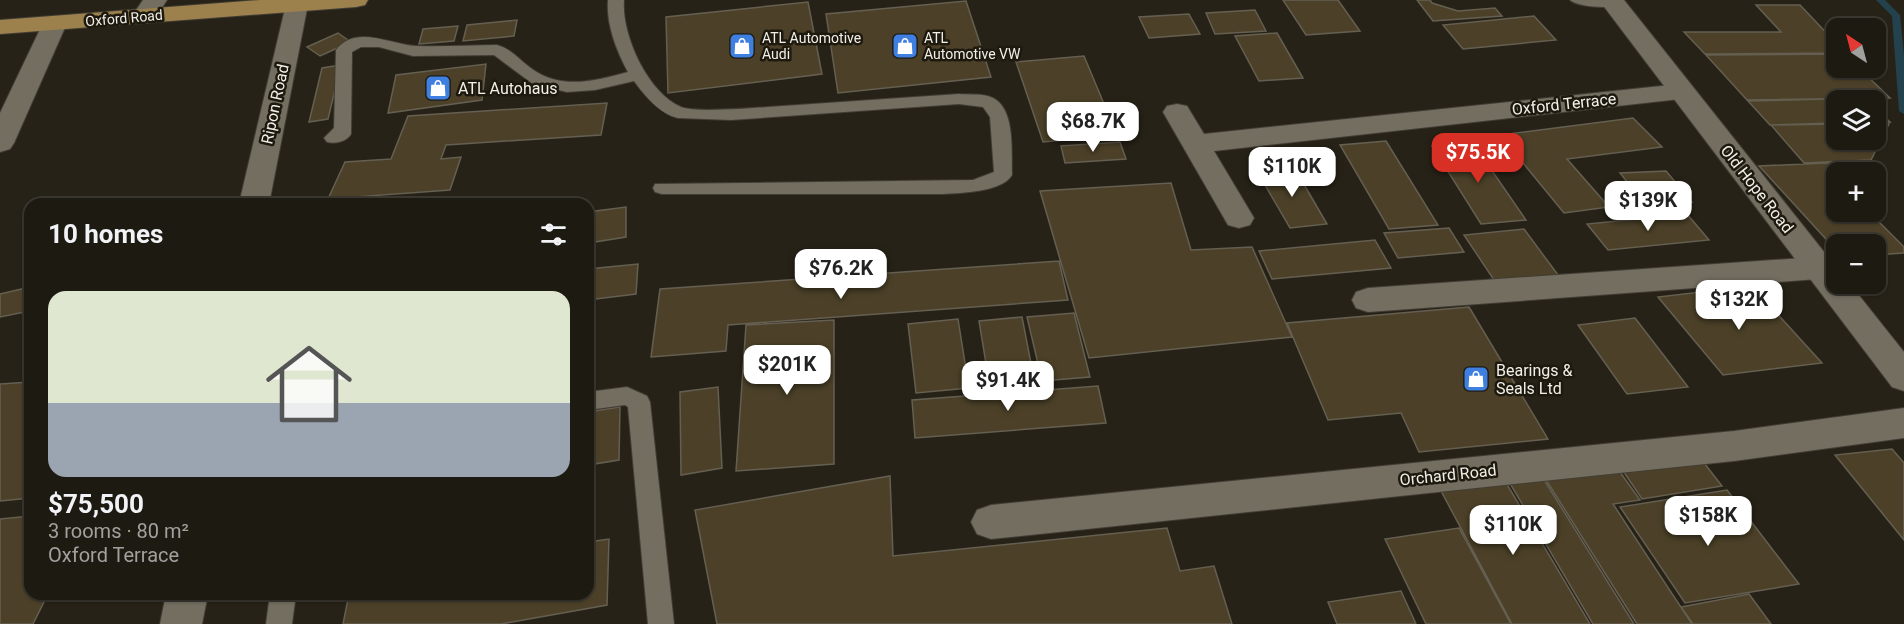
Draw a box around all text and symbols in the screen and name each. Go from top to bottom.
street label: Oxford Road [85,7,163,29]
north arrow [1826,18,1886,78]
map controls [1826,18,1886,294]
place label: ATL Automotive Audi [762,30,861,62]
place label: ATL Automotive VW [924,30,1021,62]
shop icon: ATL Automotive Audi [727,31,757,61]
shop icon: ATL Automotive VW [890,31,920,61]
street label: Ripon Road [257,62,293,146]
shop icon: ATL Autohaus [423,73,453,103]
place label: ATL Autohaus [458,79,558,98]
street label: Oxford Terrace [1511,89,1617,119]
button: layers [1826,90,1886,150]
pin: $68.7K [1044,102,1142,153]
text: $68.7K [1061,109,1125,133]
pin: $75.5K [1429,133,1527,184]
text: $75.5K [1446,140,1510,164]
street label: Old Hope Road [1717,141,1797,237]
pin: $110K [1250,147,1334,198]
text: $110K [1263,154,1321,178]
button: + [1826,162,1886,222]
pin: $139K [1606,181,1690,232]
text: $139K [1619,188,1677,212]
icon: filters [537,218,570,251]
text: 10 homes [48,219,163,249]
button: − [1826,234,1886,294]
pin: $76.2K [792,249,890,300]
text: $76.2K [809,256,873,280]
pin: $132K [1697,280,1781,331]
text: $132K [1710,287,1768,311]
icon: home [255,330,363,438]
pin: $201K [745,345,829,396]
text: $201K [758,352,816,376]
pin: $91.4K [959,361,1057,412]
place label: Bearings & Seals Ltd [1496,361,1573,398]
shop icon: Bearings & Seals Ltd [1461,364,1491,394]
text: $91.4K [976,368,1040,392]
street label: Orchard Road [1399,460,1497,490]
text: $75,500 [48,489,144,519]
pin: $158K [1666,496,1750,547]
text: $158K [1679,503,1737,527]
pin: $110K [1471,505,1555,556]
text: $110K [1484,512,1542,536]
text: 3 rooms · 80 m² [48,519,189,543]
text: Oxford Terrace [48,543,179,567]

